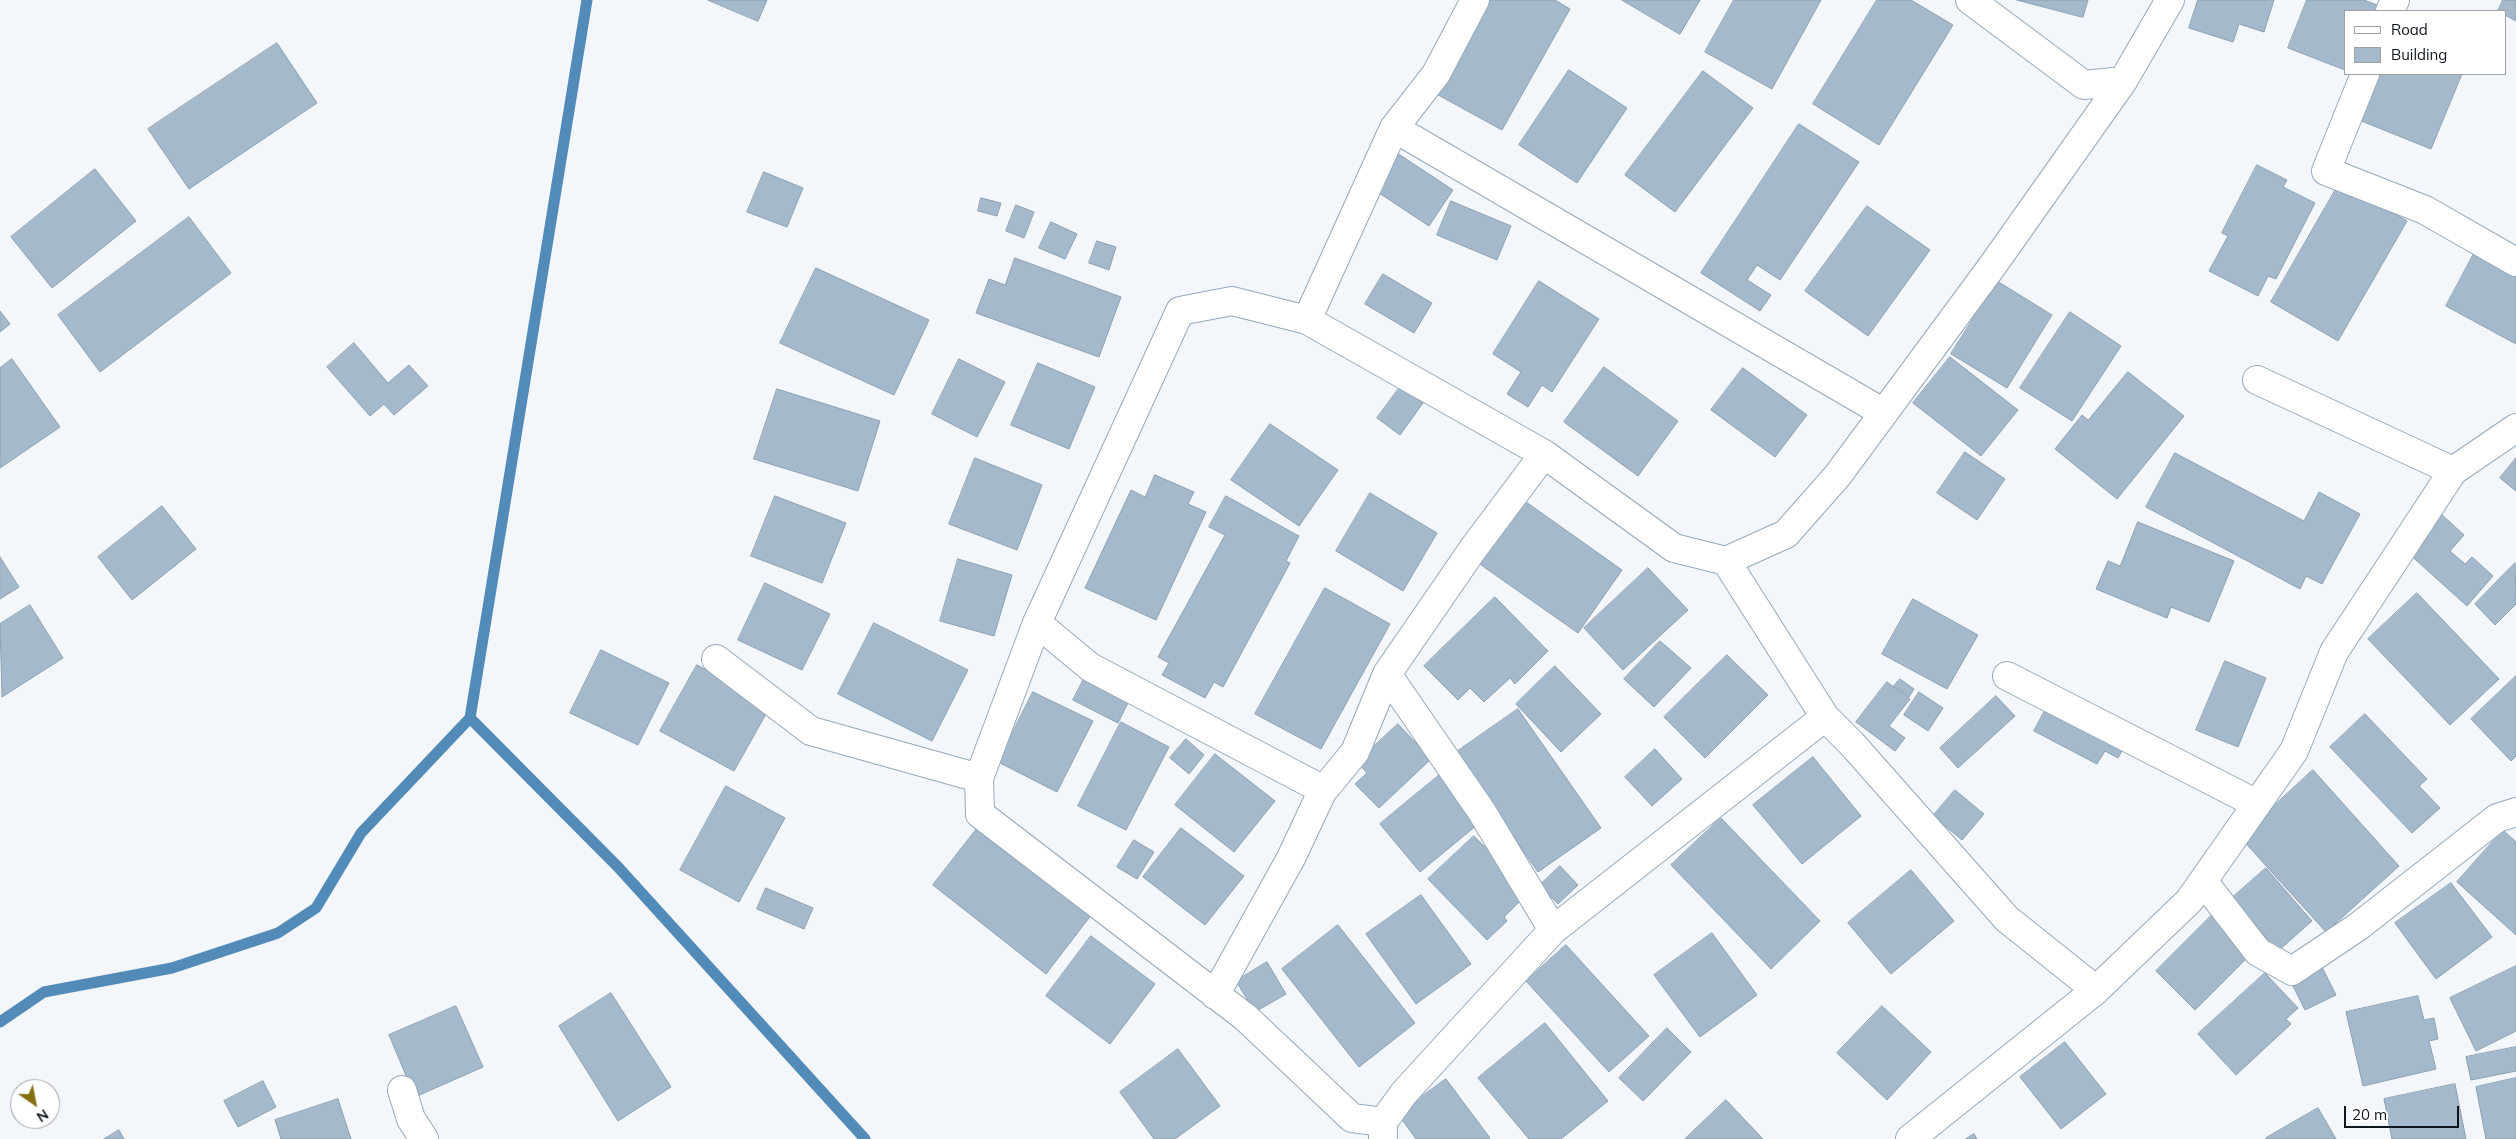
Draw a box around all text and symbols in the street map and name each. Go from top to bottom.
legend [2344,10,2506,75]
text: Road [2391,20,2428,39]
text: Building [2391,45,2447,64]
north arrow [10,1079,60,1129]
scale bar [2346,1096,2461,1128]
text: N [33,1105,52,1126]
text: 20 m [2352,1105,2387,1124]

